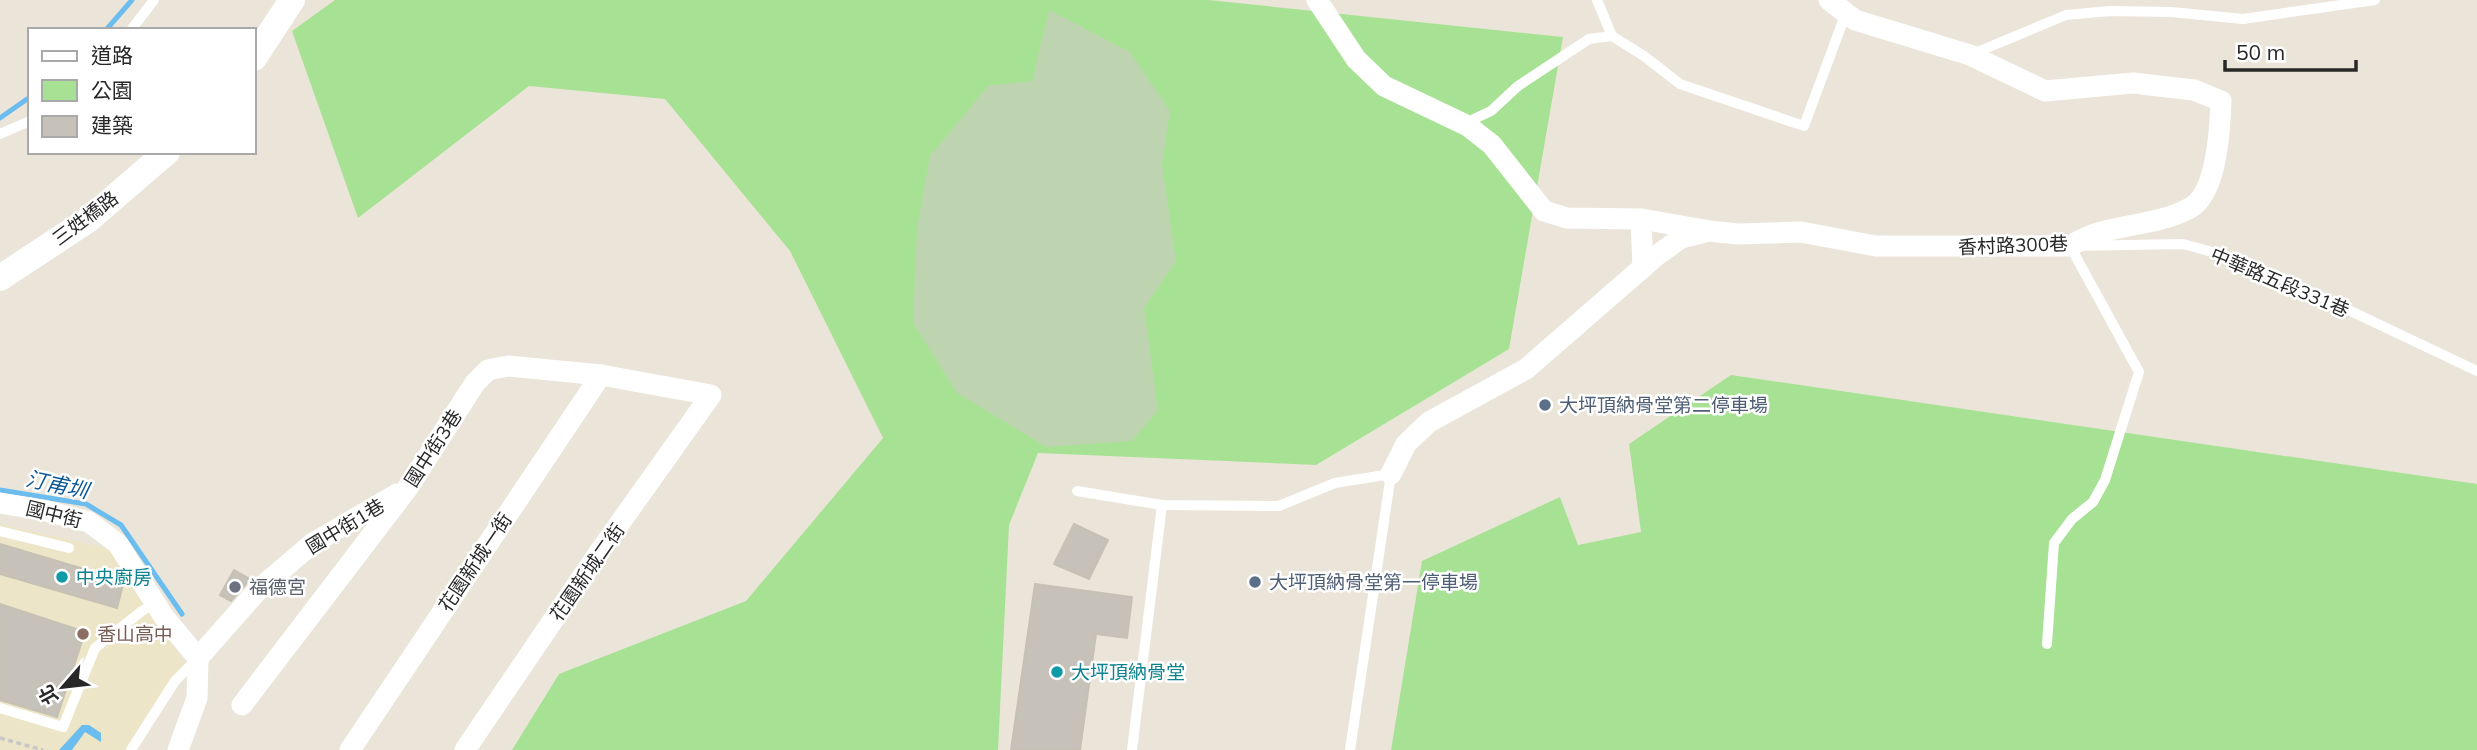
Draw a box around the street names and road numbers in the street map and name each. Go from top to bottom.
street label: 三姓橋路 [47,186,123,250]
street label: 香村路300巷 [1958,231,2068,259]
street label: 中華路五段331巷 [2207,242,2353,322]
street label: 國中街3巷 [399,405,467,491]
street label: 國中街1巷 [301,493,389,559]
street label: 國中街 [23,495,85,533]
street label: 花園新城一街 [433,508,517,616]
street label: 花園新城二街 [544,518,630,626]

